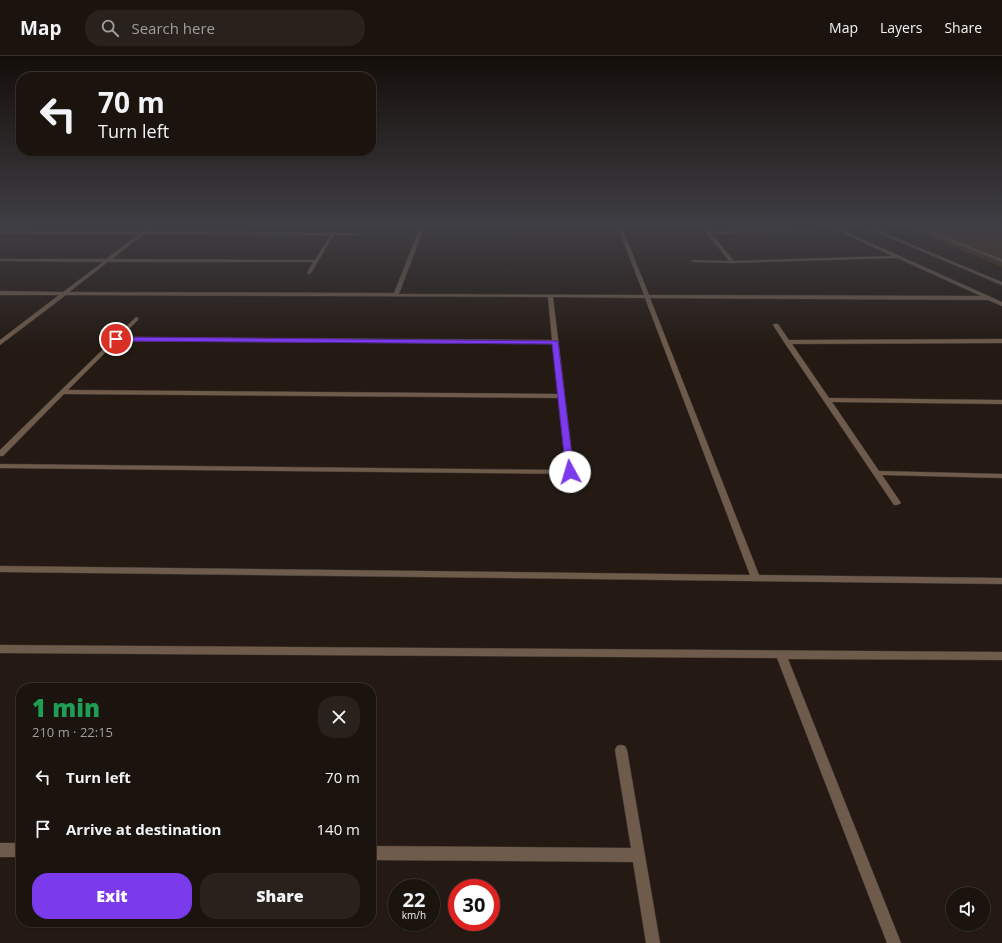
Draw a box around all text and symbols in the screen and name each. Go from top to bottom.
search box [85,10,365,46]
text: Map [20,15,61,41]
icon: search [99,17,121,39]
text: Search here [131,18,215,38]
text: Map [829,18,858,37]
text: Layers [880,18,922,37]
text: Share [944,18,982,37]
text: 70 m [98,83,165,121]
icon: left [32,88,84,140]
text: Turn left [98,119,169,143]
pin [99,322,133,356]
icon: arrive [105,328,127,350]
position arrow [549,451,591,493]
text: 1 min [32,691,100,724]
button: close [318,696,360,738]
text: 210 m · 22:15 [32,723,113,741]
icon: left [32,766,54,788]
text: Turn left [66,767,131,787]
text: 70 m [325,767,360,787]
icon: arrive [32,818,54,840]
text: Arrive at destination [66,819,221,839]
text: 140 m [316,819,360,839]
button: Exit [32,873,192,919]
button: Share [200,873,360,919]
speed limit sign: 30 [448,879,500,931]
text: 22 [403,886,425,913]
map controls [946,887,990,931]
button: sound [946,887,990,931]
text: km/h [402,908,426,922]

